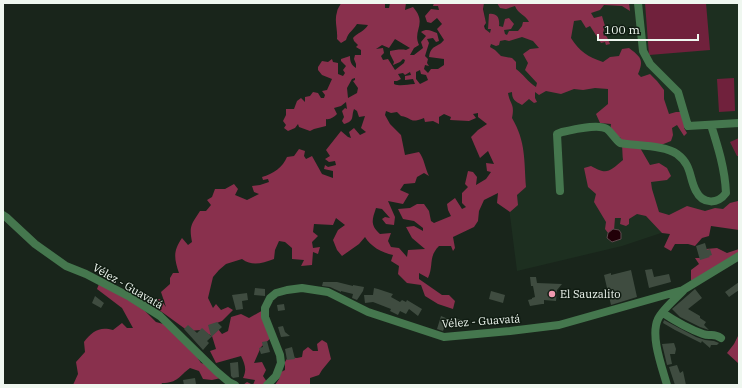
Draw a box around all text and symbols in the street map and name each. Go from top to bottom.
scale bar [598,16,698,42]
text: 100 m [604,22,640,37]
street label: Vélez - Guavatá [90,260,166,312]
place label: El Sauzalito [560,287,621,301]
marker: El Sauzalito [547,289,557,299]
street label: Vélez - Guavatá [441,311,521,331]

